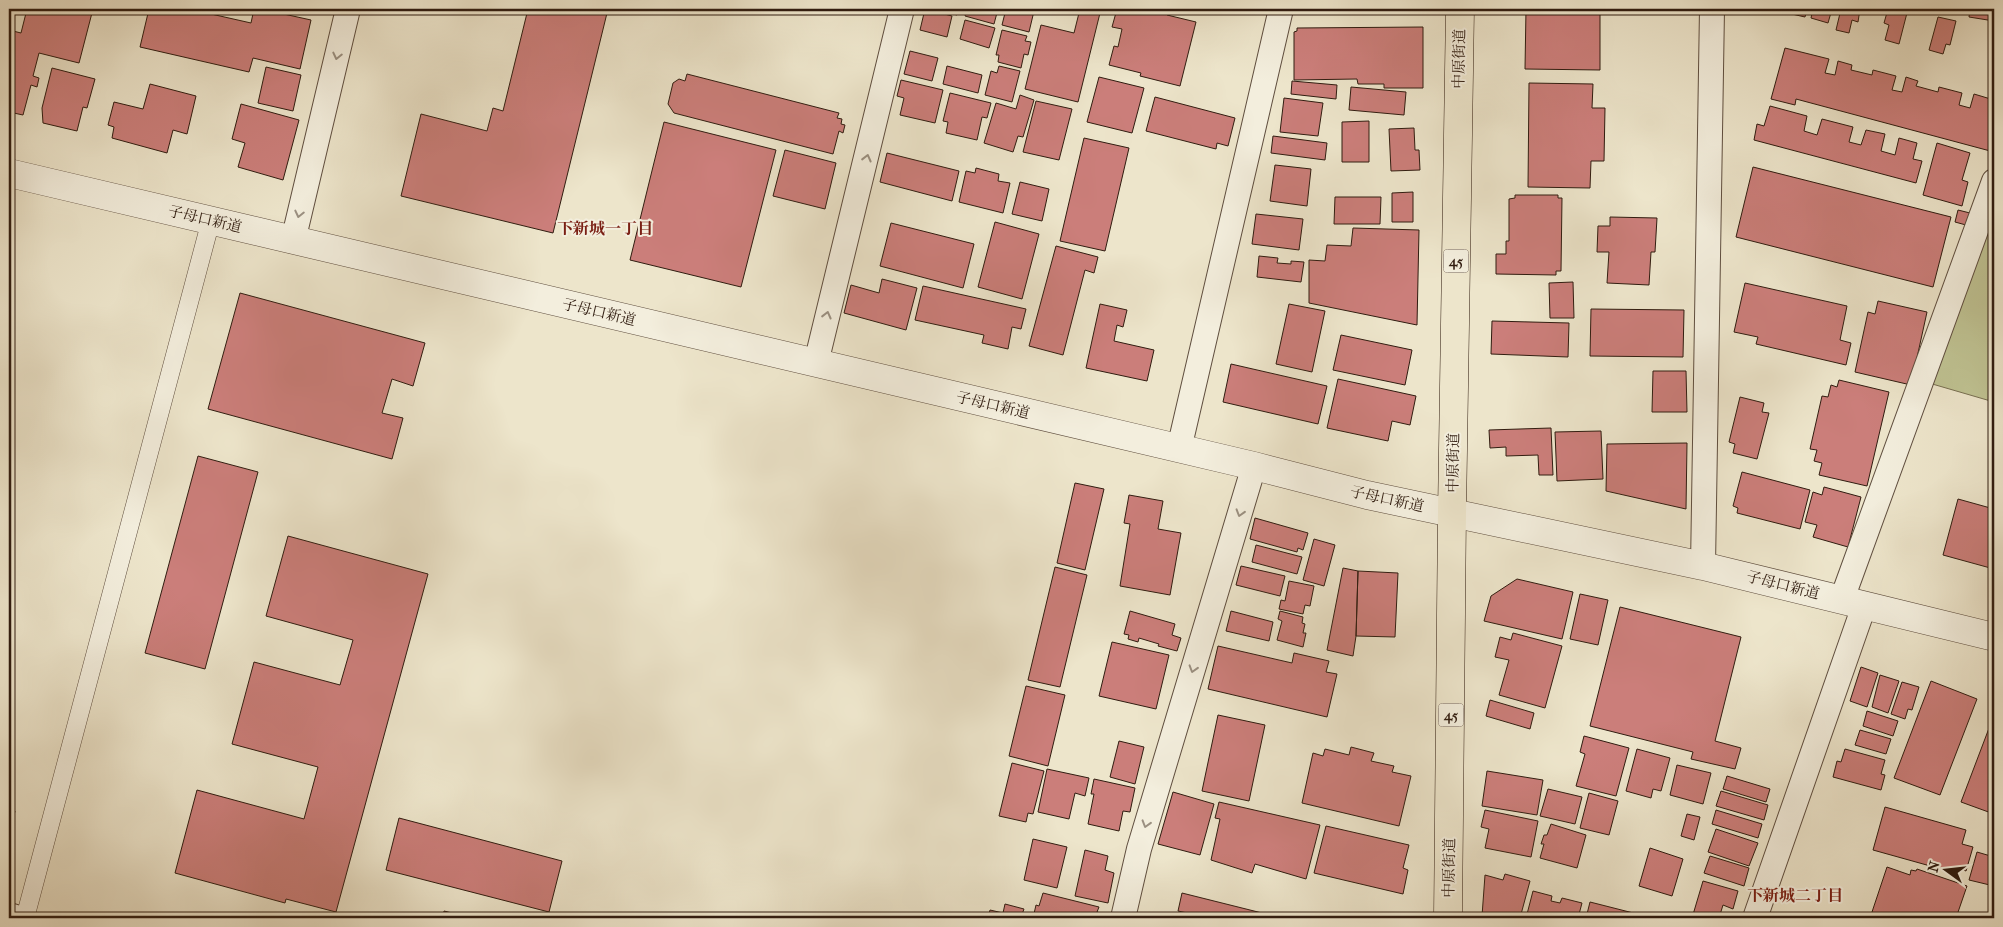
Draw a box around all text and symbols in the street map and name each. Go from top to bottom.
street label: 中原街道 [1449,29,1469,89]
one-way arrow [332,52,343,61]
one-way arrow [861,153,872,162]
street label: 子母口新道 [166,202,244,236]
one-way arrow [294,210,305,219]
district label: 下新城一丁目 [557,219,653,238]
road number: 45 [1444,250,1468,272]
street label: 子母口新道 [560,295,638,329]
one-way arrow [822,312,832,320]
street label: 子母口新道 [954,388,1032,422]
street label: 中原街道 [1443,433,1463,493]
street label: 子母口新道 [1348,482,1426,516]
one-way arrow [1236,509,1246,517]
street label: 子母口新道 [1744,567,1822,603]
one-way arrow [1189,664,1199,672]
road number: 45 [1438,704,1464,726]
one-way arrow [1142,820,1152,828]
street label: 中原街道 [1439,838,1459,898]
north arrow [1920,844,1970,894]
text: N [1924,859,1944,874]
district label: 下新城二丁目 [1747,886,1843,905]

